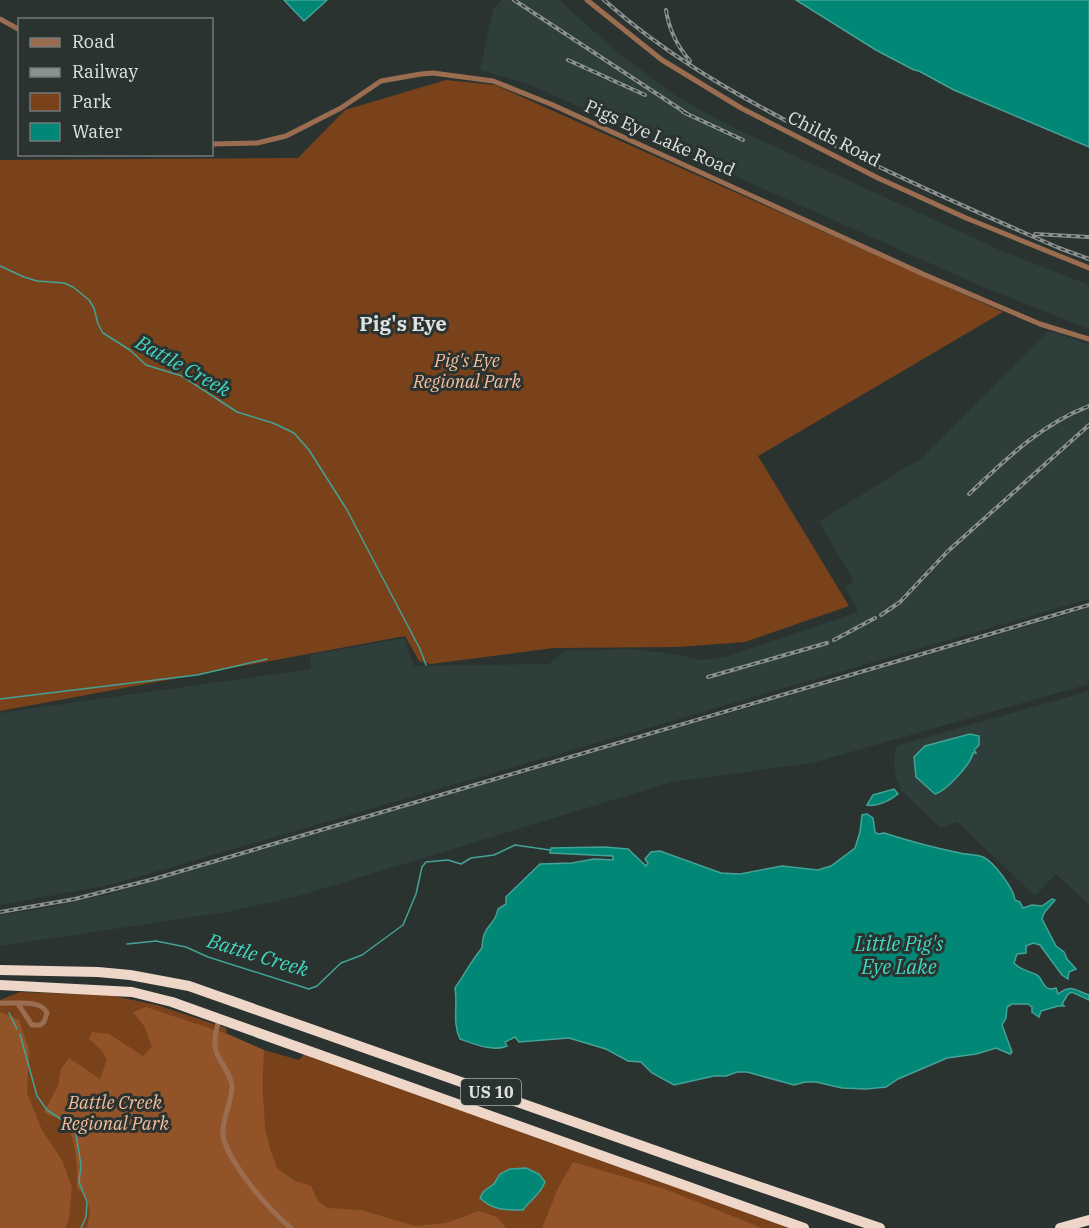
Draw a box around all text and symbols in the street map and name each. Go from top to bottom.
legend [18,18,213,156]
text: Road [72,30,115,53]
text: Railway [72,60,138,83]
text: Park [72,90,112,113]
street label: Pigs Eye Lake Road [582,94,739,181]
street label: Childs Road [784,105,884,172]
text: Water [72,120,122,143]
district label: Pig's Eye [359,310,447,337]
water label: Battle Creek [130,328,236,403]
park label: Pig's Eye Regional Park [412,349,522,393]
water label: Battle Creek [203,926,312,983]
water label: Little Pig's Eye Lake [854,930,944,980]
road number: US 10 [461,1079,521,1105]
park label: Battle Creek Regional Park [60,1091,170,1135]

